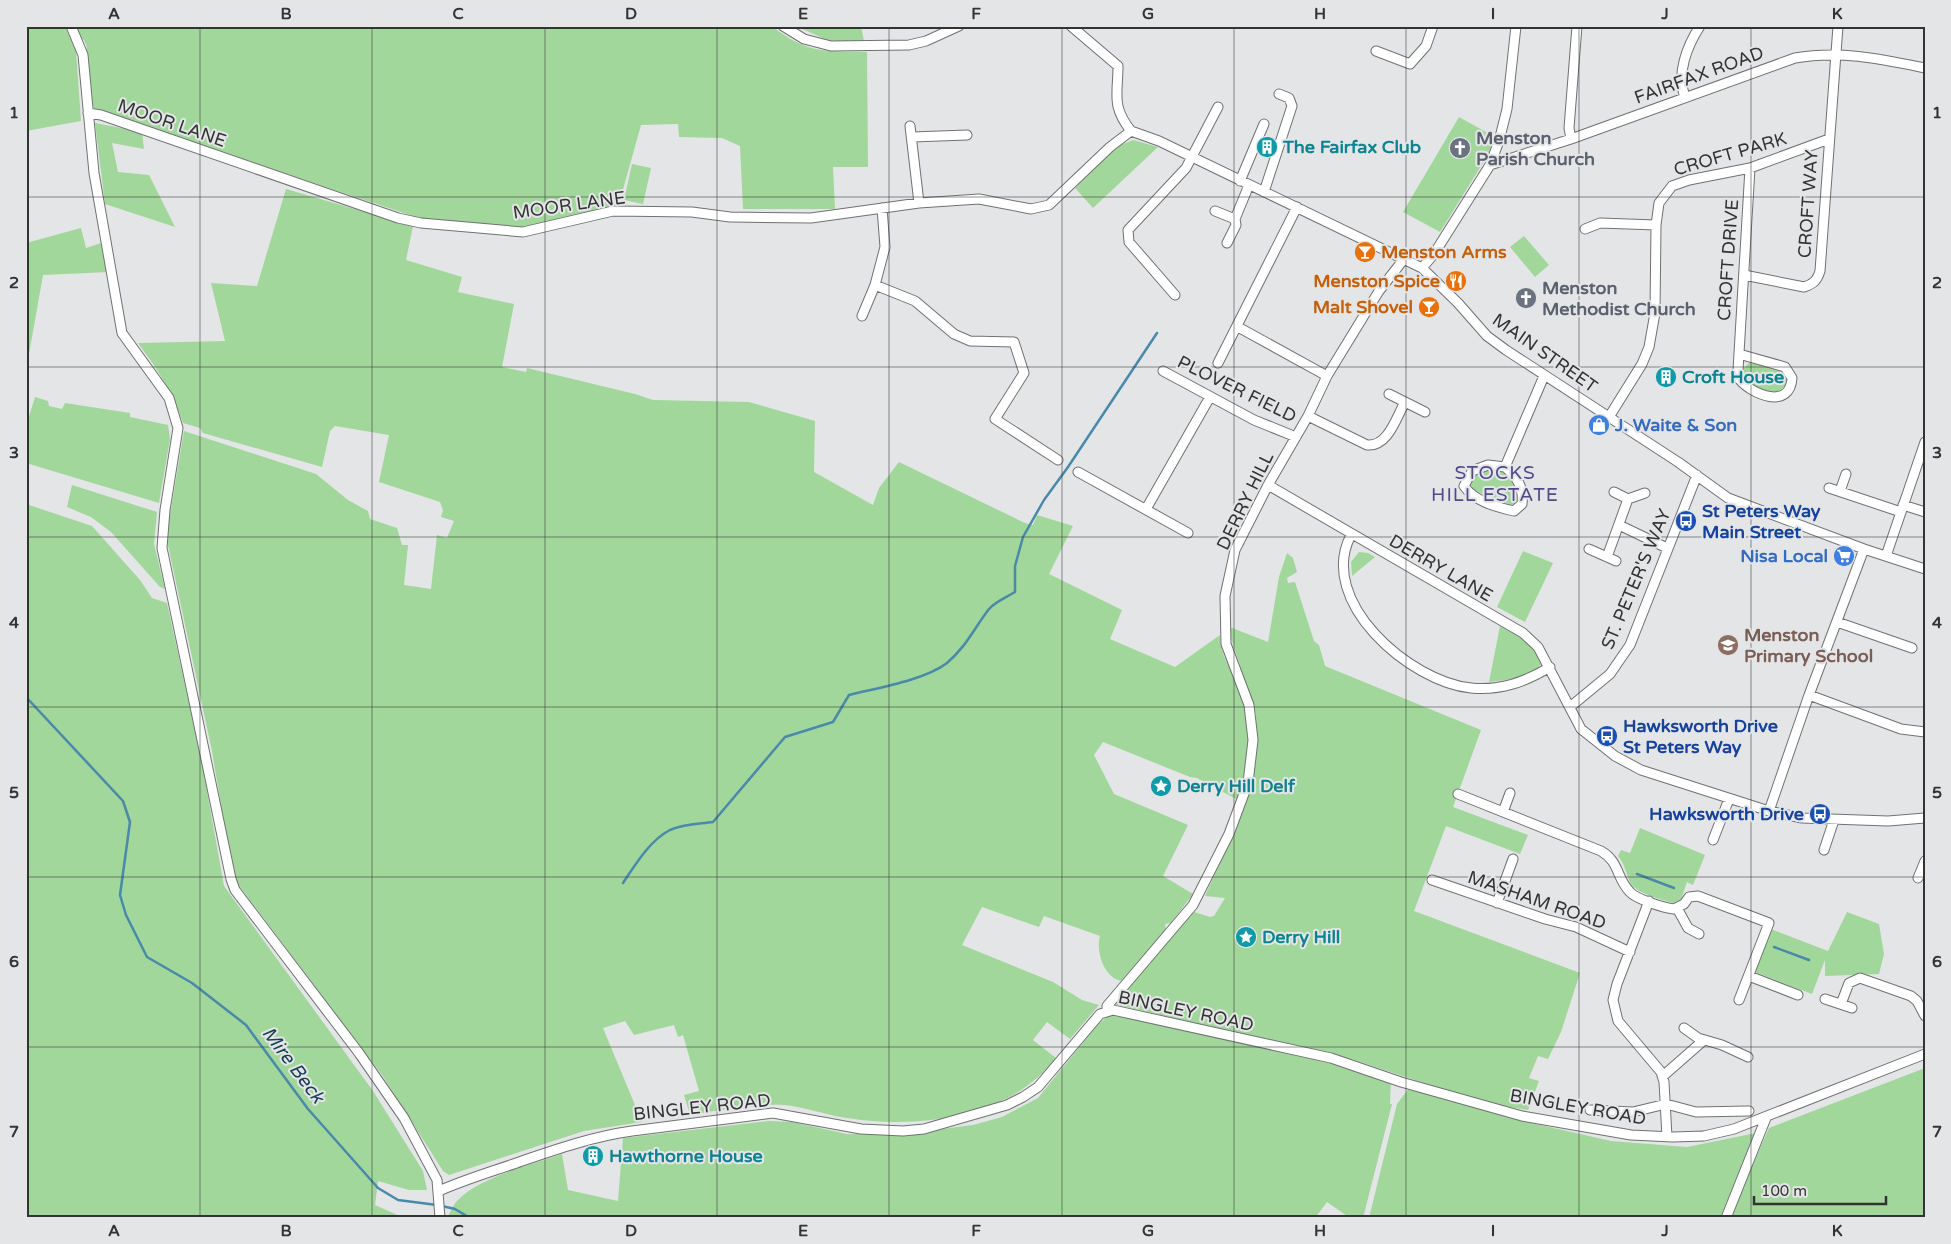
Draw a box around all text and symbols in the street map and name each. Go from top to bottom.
text: A [108,4,120,24]
text: B [280,4,292,24]
text: C [452,4,464,24]
text: D [625,4,637,24]
text: E [798,4,808,24]
text: F [971,4,981,24]
text: G [1142,4,1154,24]
text: H [1314,4,1326,24]
text: I [1491,4,1495,24]
text: J [1660,4,1669,24]
text: K [1832,4,1843,24]
street label: FAIRFAX ROAD [1631,41,1767,109]
street label: MOOR LANE [115,94,229,152]
text: 1 [9,103,19,123]
text: 1 [1932,103,1942,123]
place label: Menston Parish Church [1476,127,1595,170]
street label: CROFT PARK [1671,127,1789,181]
building icon: The Fairfax Club [1255,135,1279,159]
place label: The Fairfax Club [1282,136,1421,158]
church icon: Menston Parish Church [1448,136,1472,160]
street label: CROFT WAY [1793,149,1823,259]
street label: MOOR LANE [511,186,627,224]
street label: CROFT DRIVE [1713,198,1743,322]
bar icon: Menston Arms [1353,240,1377,264]
place label: Menston Arms [1381,241,1507,263]
restaurant icon: Menston Spice [1444,269,1468,293]
place label: Menston Spice [1313,270,1440,292]
text: 2 [9,273,19,293]
text: 2 [1932,273,1942,293]
place label: Menston Methodist Church [1542,277,1696,320]
church icon: Menston Methodist Church [1514,286,1538,310]
bar icon: Malt Shovel [1417,295,1441,319]
place label: Malt Shovel [1313,296,1413,318]
street label: MAIN STREET [1488,309,1602,397]
street label: PLOVER FIELD [1174,351,1300,427]
building icon: Croft House [1654,365,1678,389]
place label: Croft House [1682,366,1784,388]
shop icon: J. Waite & Son [1587,413,1611,437]
place label: J. Waite & Son [1614,414,1737,436]
text: 3 [9,443,19,463]
text: 3 [1932,443,1942,463]
street label: DERRY HILL [1212,448,1278,554]
district label: STOCKS HILL ESTATE [1431,462,1559,506]
place label: St Peters Way Main Street [1702,500,1821,543]
street label: ST. PETER'S WAY [1596,505,1676,653]
bus stop icon: St Peters Way Main Street [1674,509,1698,533]
street label: DERRY LANE [1385,529,1497,607]
supermarket icon: Nisa Local [1832,544,1856,568]
place label: Nisa Local [1740,545,1828,567]
text: 4 [9,613,19,633]
text: 4 [1932,613,1942,633]
place label: Menston Primary School [1744,624,1873,667]
school or university icon: Menston Primary School [1716,633,1740,657]
place label: Hawksworth Drive St Peters Way [1623,715,1778,758]
bus stop icon: Hawksworth Drive St Peters Way [1595,724,1619,748]
place icon: Derry Hill Delf [1149,774,1173,798]
place label: Derry Hill Delf [1177,775,1296,797]
text: 5 [9,783,19,803]
text: 5 [1932,783,1942,803]
bus stop icon: Hawksworth Drive [1808,802,1832,826]
place label: Hawksworth Drive [1649,803,1804,825]
street label: MASHAM ROAD [1465,866,1609,934]
place icon: Derry Hill [1234,925,1258,949]
place label: Derry Hill [1262,926,1340,948]
text: 6 [9,952,19,972]
text: 6 [1932,952,1942,972]
street label: BINGLEY ROAD [1116,986,1256,1036]
water label: Mire Beck [257,1022,330,1109]
street label: BINGLEY ROAD [1508,1084,1648,1130]
street label: BINGLEY ROAD [632,1089,772,1125]
text: 7 [9,1122,19,1142]
text: 7 [1932,1122,1942,1142]
building icon: Hawthorne House [581,1144,605,1168]
place label: Hawthorne House [609,1145,763,1167]
scale bar [1754,1174,1886,1206]
text: 100 m [1761,1182,1807,1200]
text: A [108,1221,120,1241]
text: B [280,1221,292,1241]
text: C [452,1221,464,1241]
text: D [625,1221,637,1241]
text: E [798,1221,808,1241]
text: F [971,1221,981,1241]
text: G [1142,1221,1154,1241]
text: H [1314,1221,1326,1241]
text: I [1491,1221,1495,1241]
text: J [1660,1221,1669,1241]
text: K [1832,1221,1843,1241]

